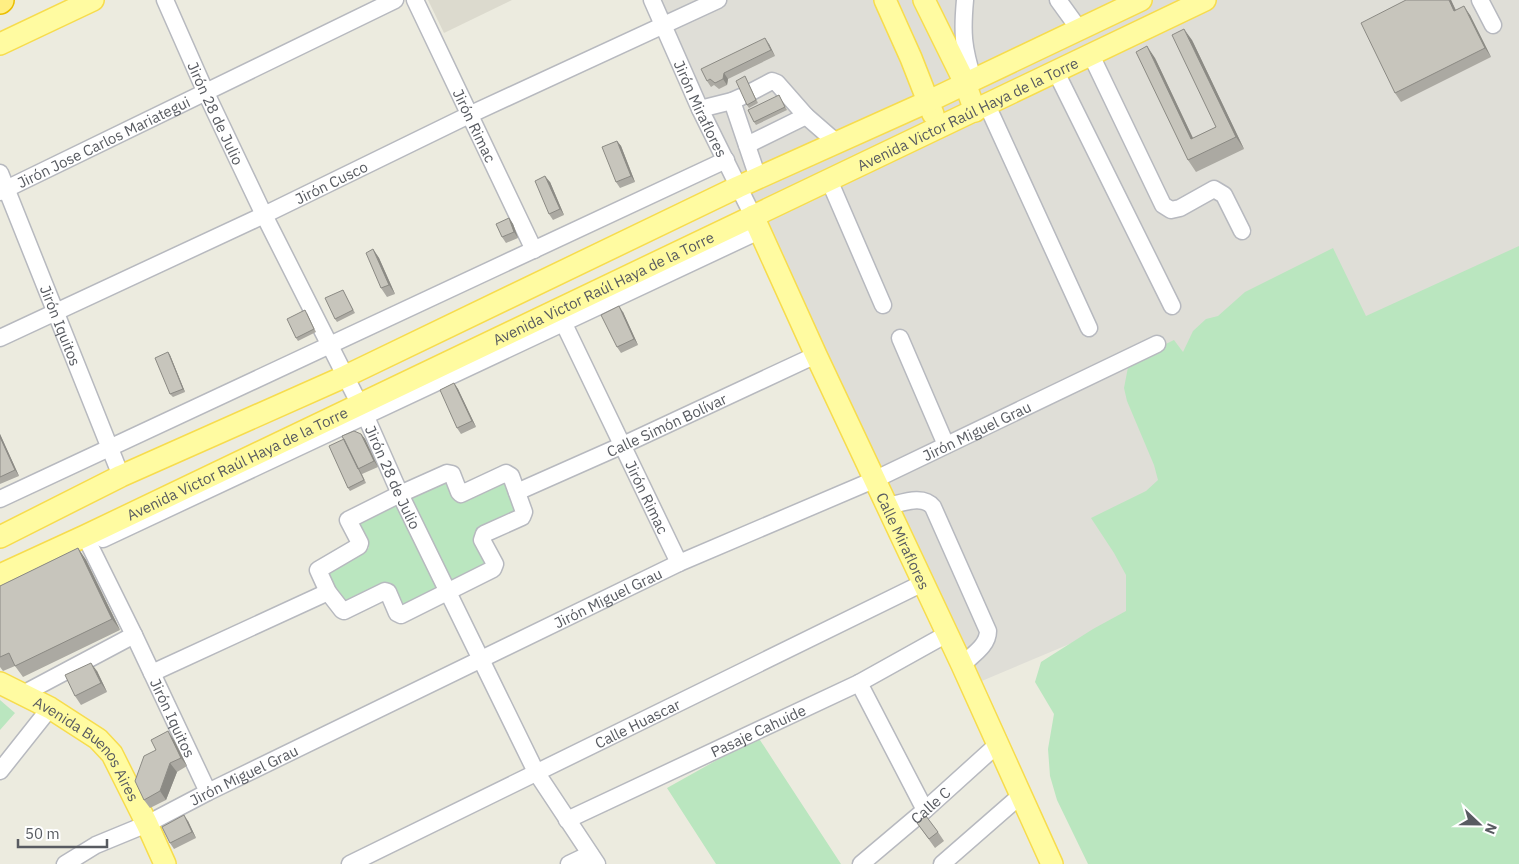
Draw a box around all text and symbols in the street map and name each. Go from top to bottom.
street label: Avenida Victor Raúl Haya de la Torre [854,53,1081,175]
street label: Jirón Miraflores [670,57,732,160]
street label: Jirón 28 de Julio [184,58,248,168]
street label: Jirón Rimac [449,86,501,166]
street label: Jirón Jose Carlos Mariategui [14,92,193,192]
street label: Jirón Cusco [292,157,371,208]
street label: Avenida Victor Raúl Haya de la Torre [490,227,717,349]
street label: Jirón Iquitos [36,282,85,368]
street label: Calle Simón Bolívar [604,388,730,461]
street label: Jirón Miguel Grau [919,397,1034,465]
street label: Avenida Victor Raúl Haya de la Torre [123,402,351,524]
street label: Jirón 28 de Julio [361,422,425,532]
street label: Jirón Rimac [621,457,673,537]
street label: Calle Miraflores [873,489,934,592]
street label: Jirón Miguel Grau [551,563,665,632]
street label: Jirón Iquitos [146,675,200,760]
street label: Avenida Buenos Aires [31,692,144,804]
street label: Calle Huascar [591,694,684,752]
street label: Pasaje Cahuide [707,700,809,761]
street label: Jirón Miguel Grau [186,740,301,809]
street label: Calle C [907,782,954,828]
north arrow [1454,799,1504,849]
scale bar [18,816,106,848]
text: N [1481,821,1501,837]
text: 50 m [25,824,60,843]

